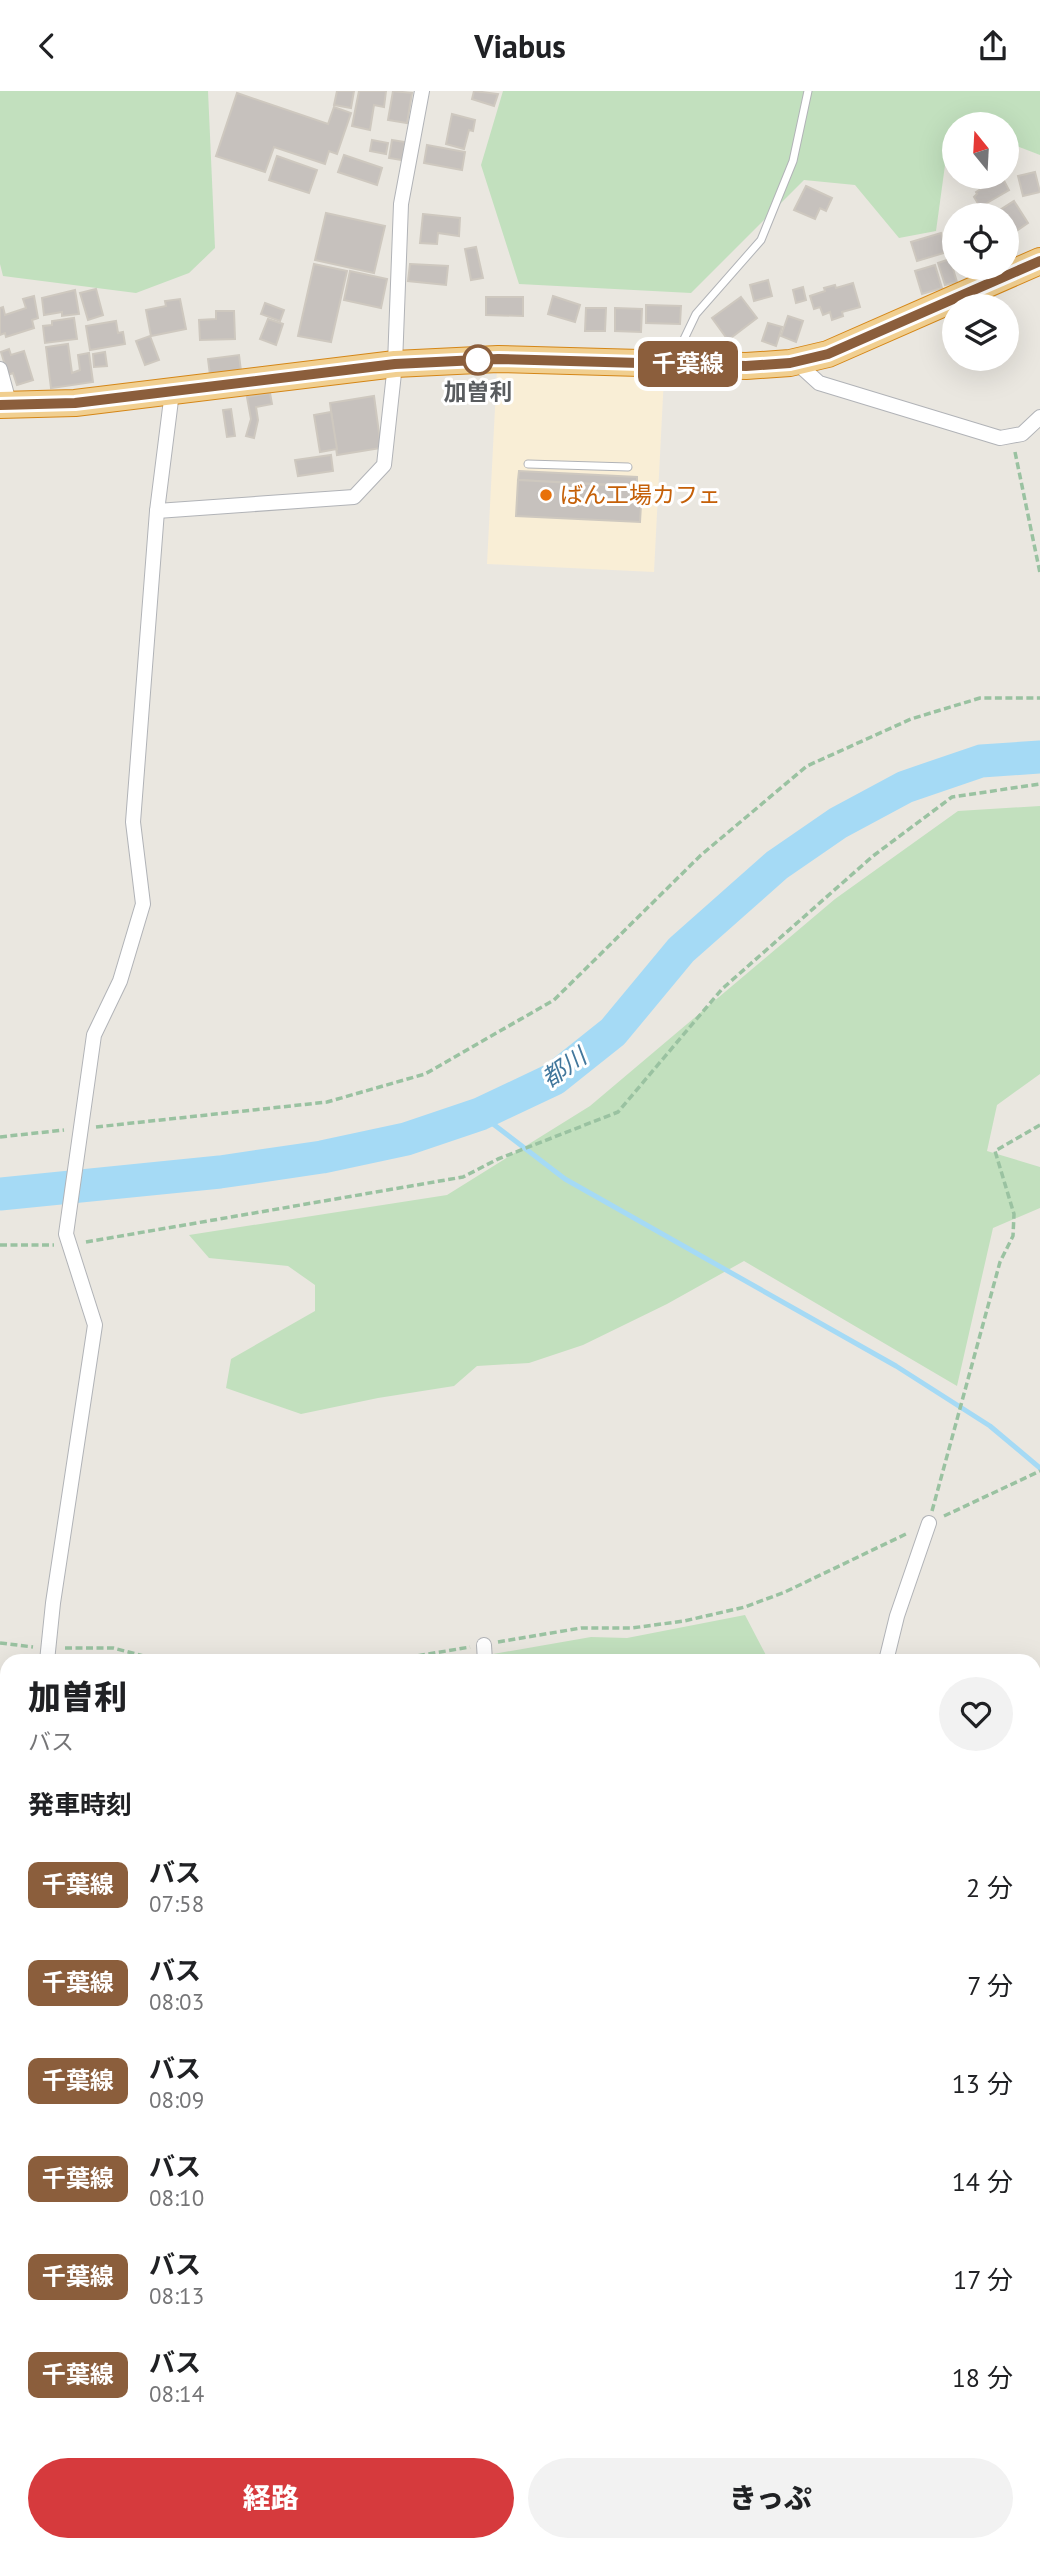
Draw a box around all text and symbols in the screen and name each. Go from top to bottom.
text: Viabus [474,25,566,67]
icon: back [28,27,66,65]
icon: share [974,27,1012,65]
north arrow [942,112,1018,189]
map controls [942,112,1019,371]
button: locate [942,203,1019,280]
button: layers [942,294,1019,371]
line badge: 千葉線 [648,341,728,387]
marker: 加曽利 [463,345,493,375]
text: 千葉線 [652,348,724,379]
place label: 加曽利 [444,377,513,406]
place label: ばん工場カフェ [560,480,721,509]
marker: ばん工場カフェ [538,487,554,503]
water label: 都川 [535,1039,595,1094]
text: 加曽利 [28,1675,127,1718]
button: heart [939,1677,1013,1751]
text: バス [28,1727,74,1756]
text: 発車時刻 [28,1788,132,1821]
text: バス [149,1856,201,1889]
text: 千葉線 [42,1869,114,1900]
text: 2 分 [966,1871,1013,1904]
text: 07:58 [149,1889,204,1918]
text: バス [149,1954,201,1987]
text: 千葉線 [42,1967,114,1998]
text: 7 分 [967,1969,1013,2002]
text: 08:03 [149,1987,204,2016]
text: バス [149,2052,201,2085]
text: 千葉線 [42,2065,114,2096]
text: 13 分 [952,2067,1013,2100]
text: 08:09 [149,2085,204,2114]
text: バス [149,2150,201,2183]
text: 千葉線 [42,2163,114,2194]
text: 14 分 [952,2165,1013,2198]
text: 08:10 [149,2183,204,2212]
text: バス [149,2248,201,2281]
text: 千葉線 [42,2261,114,2292]
text: 17 分 [953,2263,1013,2296]
text: 08:13 [149,2281,204,2310]
text: バス [149,2346,201,2379]
text: 千葉線 [42,2359,114,2390]
text: 18 分 [952,2361,1013,2394]
text: 08:14 [149,2379,204,2408]
button: 経路 [28,2458,514,2538]
button: きっぷ [528,2458,1013,2538]

